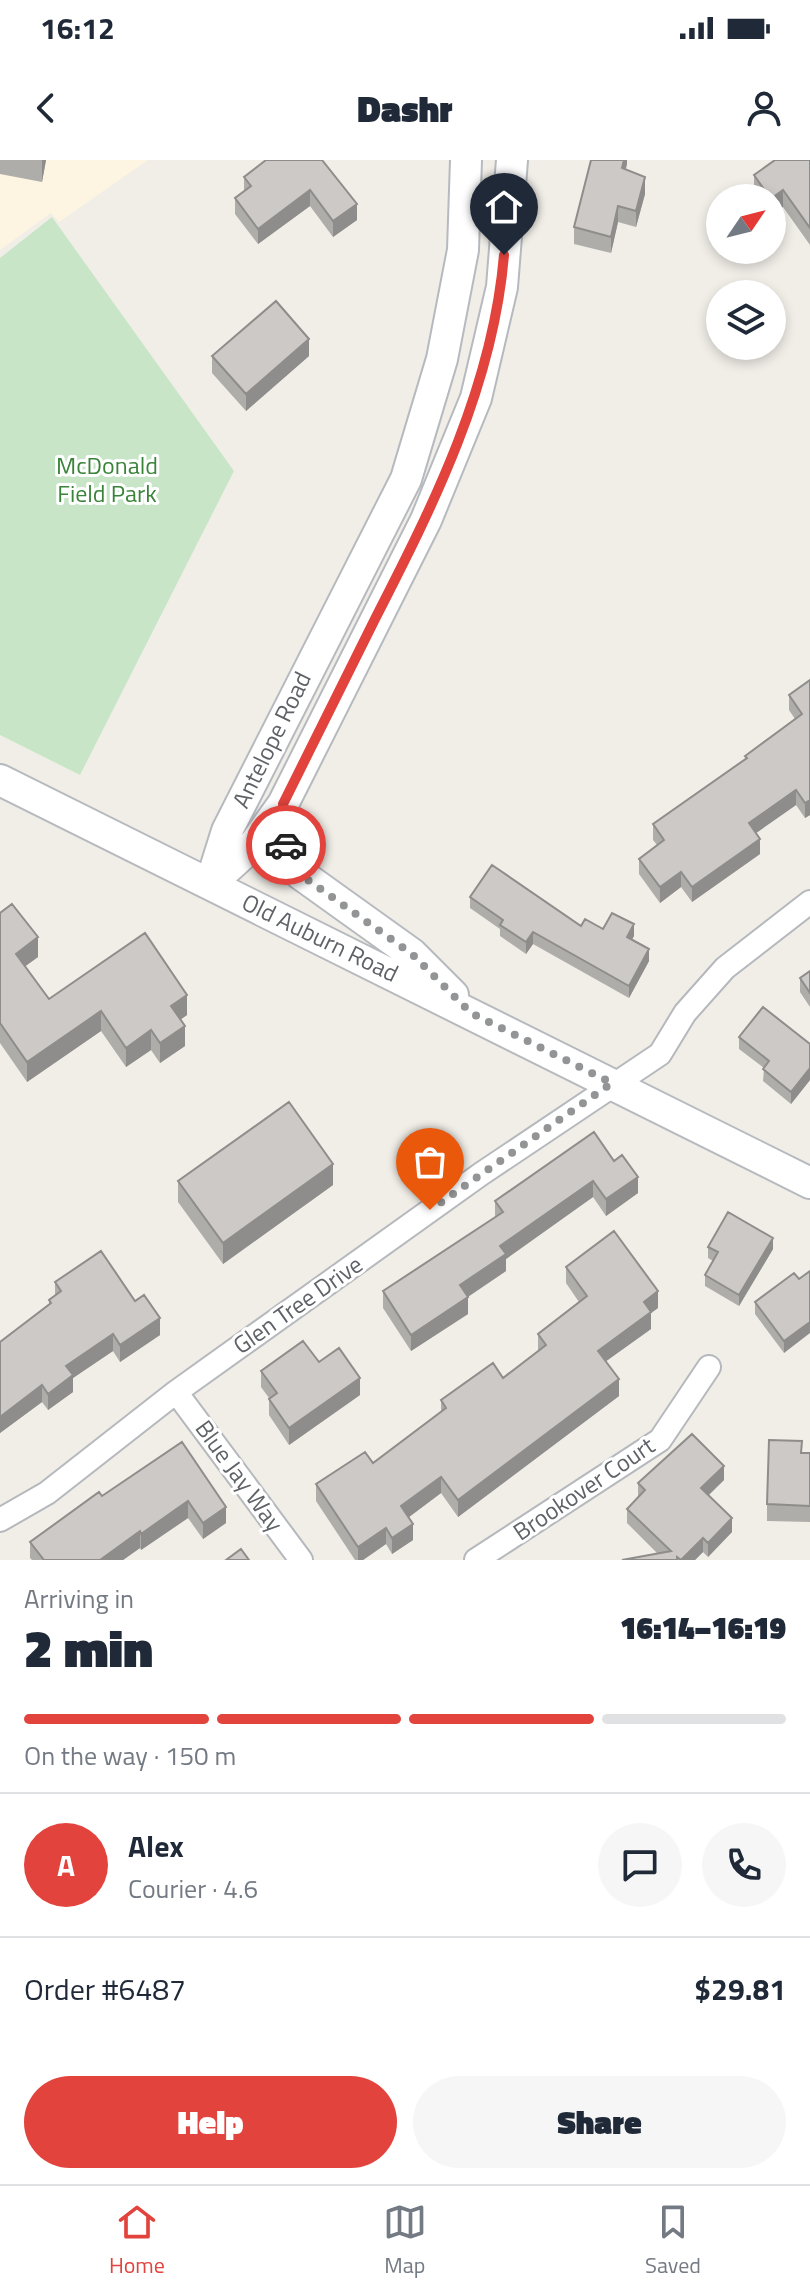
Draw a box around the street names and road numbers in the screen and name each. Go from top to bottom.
street label: Antelope Road [223,665,320,814]
street label: Old Auburn Road [236,884,405,991]
street label: Glen Tree Drive [225,1246,370,1362]
street label: Blue Jay Way [187,1412,293,1539]
street label: Brookover Court [505,1427,662,1549]

